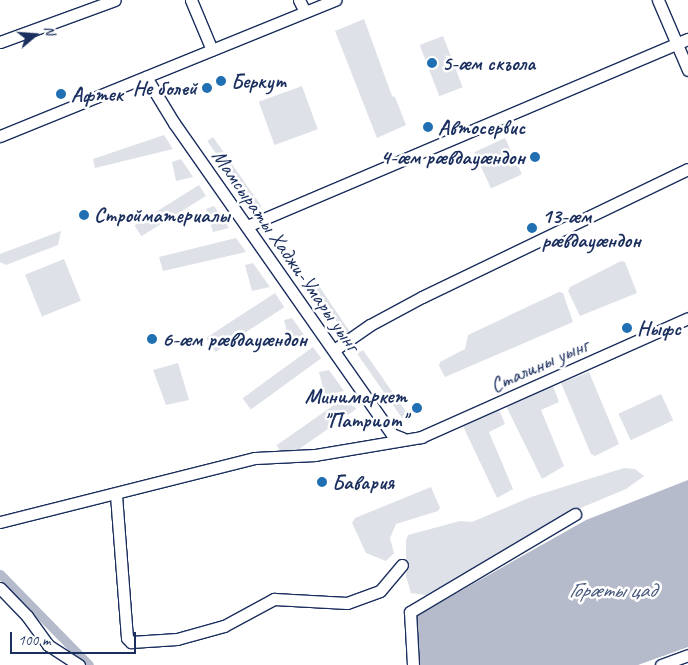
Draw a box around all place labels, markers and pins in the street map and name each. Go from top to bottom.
place label: 5-æм скъола [442,50,534,76]
marker: 5-æм скъола [426,57,438,69]
place label: Беркут [231,68,286,94]
place label: Не болей [134,75,197,101]
marker: Беркут [215,75,227,87]
place label: Афтек [71,81,123,107]
marker: Не болей [201,82,213,94]
marker: Афтек [55,88,67,100]
place label: Автосервис [438,114,525,140]
marker: Автосервис [422,121,434,133]
place label: 4-æм рӕвдауӕндон [381,144,525,170]
marker: 4-æм рӕвдауӕндон [529,151,541,163]
place label: Стройматериалы [94,202,230,228]
place label: 13-æм рӕвдауӕндон [542,203,641,253]
marker: Стройматериалы [78,209,90,221]
marker: 13-æм рӕвдауӕндон [526,222,538,234]
place label: Ныфс [637,315,681,341]
marker: Ныфс [621,322,633,334]
place label: 6-æм рӕвдауӕндон [162,326,306,352]
marker: 6-æм рӕвдауӕндон [146,333,158,345]
place label: Минимаркет "Патриот" [305,383,407,433]
marker: Минимаркет "Патриот" [411,402,423,414]
place label: Бавария [332,469,394,495]
marker: Бавария [316,476,328,488]

